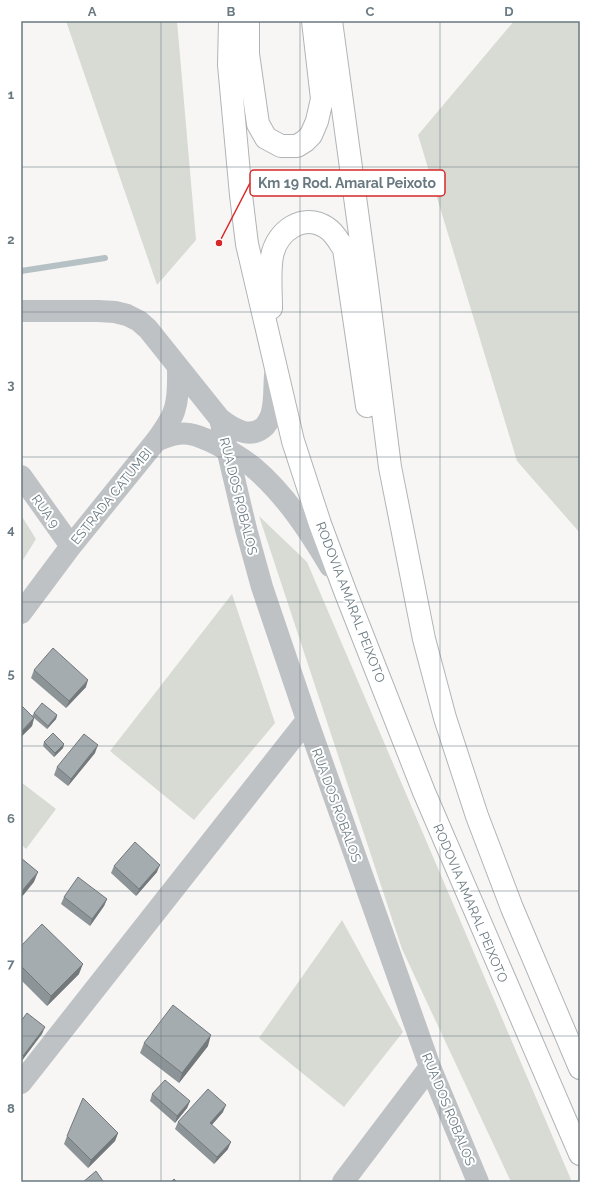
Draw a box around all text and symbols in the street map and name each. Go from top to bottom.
text: A [88,4,97,19]
text: B [227,4,236,19]
text: C [366,4,375,19]
text: D [504,4,514,19]
text: 1 [8,87,15,102]
callout: Km 19 Rod. Amaral Peixoto [250,170,445,196]
text: Km 19 Rod. Amaral Peixoto [258,175,437,191]
text: 2 [7,232,15,247]
text: 3 [7,377,15,392]
street label: RUA DOS ROBALOS [217,436,260,556]
street label: ESTRADA CATUMBI [68,445,155,547]
street label: RUA 9 [29,492,63,531]
street label: RODOVIA AMARAL PEIXOTO [313,520,388,685]
text: 4 [7,522,15,537]
text: 5 [7,666,15,681]
street label: RUA DOS ROBALOS [309,746,364,864]
text: 6 [7,811,15,826]
street label: RODOVIA AMARAL PEIXOTO [430,822,511,985]
text: 7 [7,956,15,971]
street label: RUA DOS ROBALOS [419,1051,478,1168]
text: 8 [7,1101,15,1116]

